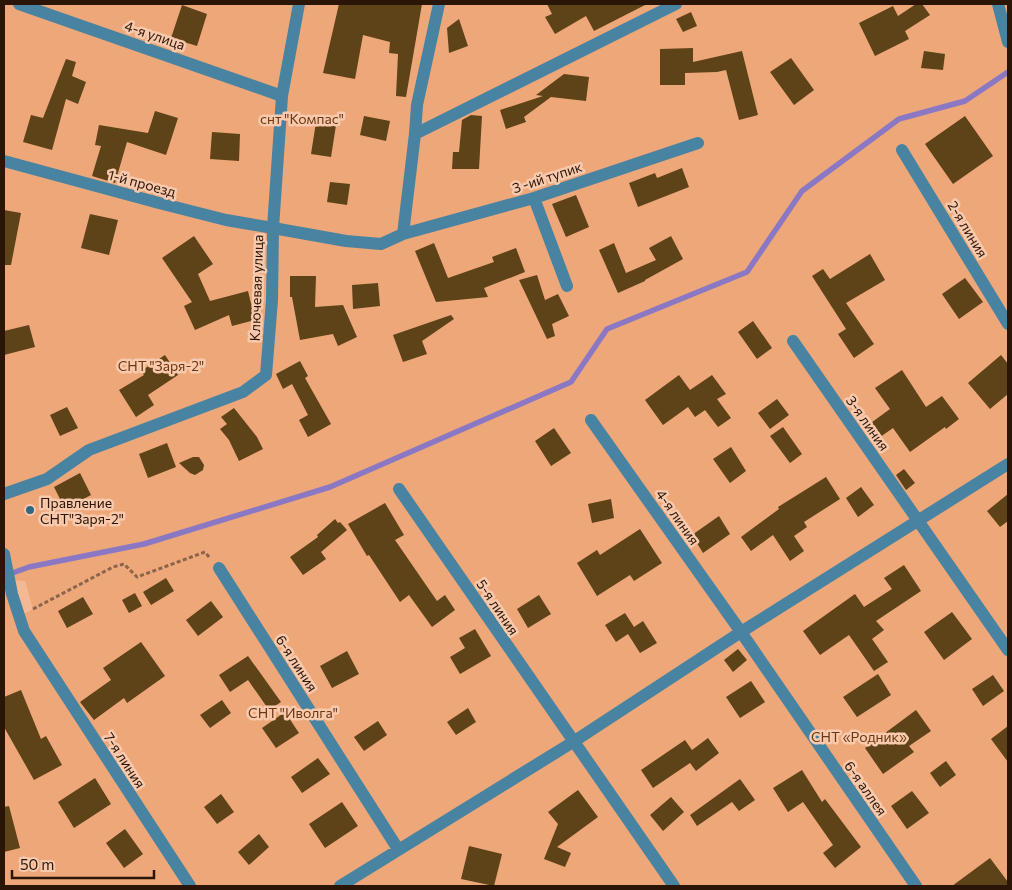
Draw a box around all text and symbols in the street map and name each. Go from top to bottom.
street label: 4-я улица [123,17,187,53]
park label: снт "Компас" [260,110,344,127]
street label: 3 -ий тупик [510,158,585,196]
street label: 1-й проезд [106,166,178,200]
street label: 2-я линия [944,198,992,260]
street label: Ключевая улица [246,234,266,342]
park label: СНТ "Заря-2" [118,357,204,374]
street label: 3-я линия [843,392,893,454]
street label: 4-я линия [653,486,703,548]
place label: Правление СНТ"Заря-2" [40,494,124,527]
marker: Правление СНТ"Заря-2" [24,504,36,516]
street label: 5-я линия [473,576,523,638]
street label: 6-я линия [272,632,322,694]
park label: СНТ "Иволга" [248,704,338,721]
park label: СНТ «Родник» [811,728,907,745]
street label: 7-я линия [101,729,149,791]
street label: 6-я аллея [841,757,891,819]
scale bar [12,848,155,880]
text: 50 m [20,855,54,873]

